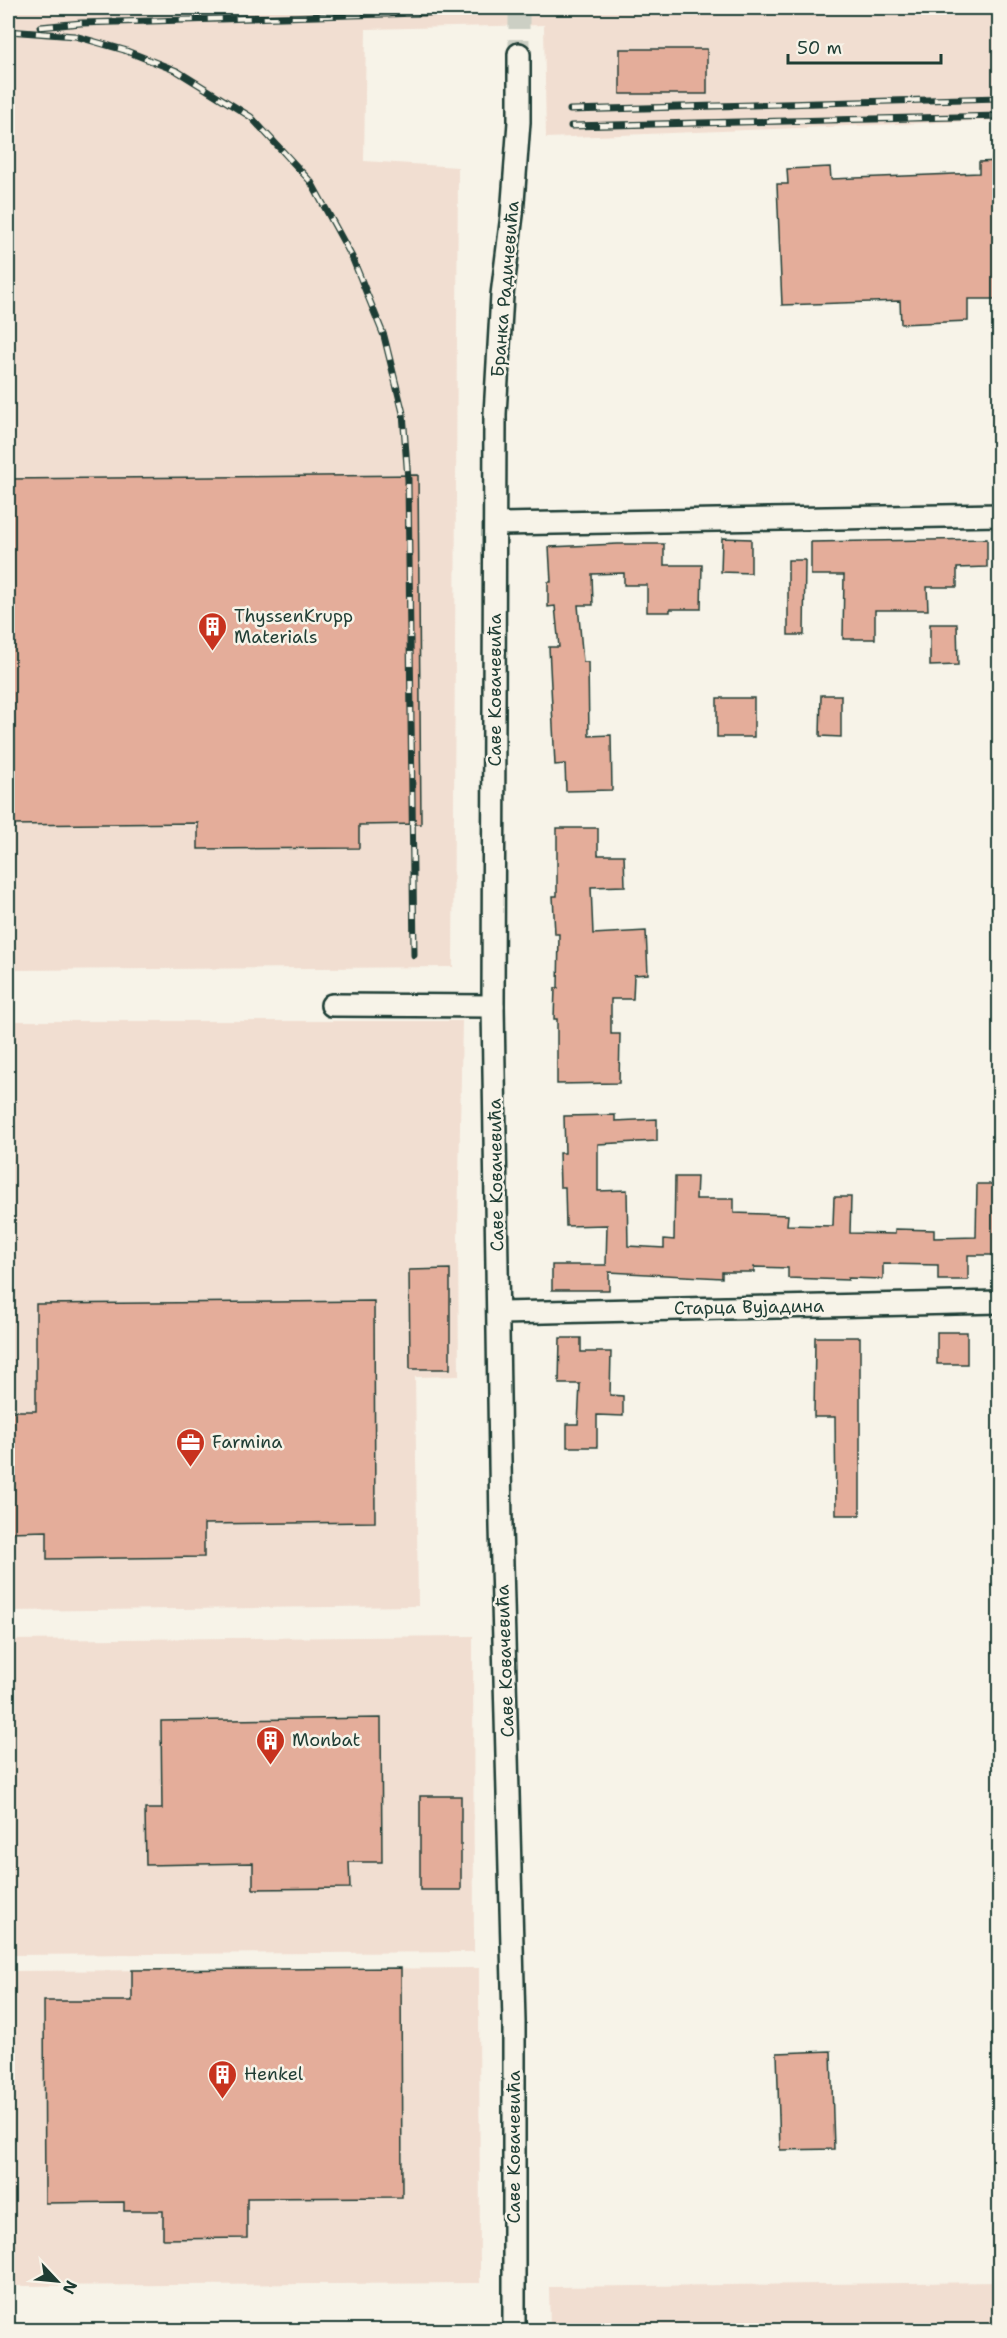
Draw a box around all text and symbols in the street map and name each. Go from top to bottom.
scale bar [788,27,941,65]
text: 50 m [797,36,842,60]
street label: Бранка Радичевића [485,200,525,378]
place label: ThyssenKrupp Materials [234,604,353,649]
building icon: ThyssenKrupp Materials [197,610,229,652]
street label: Саве Ковачевића [483,613,507,767]
street label: Саве Ковачевића [483,1098,509,1252]
street label: Старца Вујадина [674,1294,824,1320]
office icon: Farmina [175,1426,207,1468]
place label: Farmina [212,1430,282,1454]
street label: Саве Ковачевића [490,1584,520,1738]
building icon: Monbat [255,1724,287,1766]
place label: Monbat [292,1728,361,1752]
building icon: Henkel [207,2058,239,2100]
place label: Henkel [244,2062,304,2086]
street label: Саве Ковачевића [502,2070,526,2224]
north arrow [27,2251,87,2311]
text: N [58,2277,82,2298]

